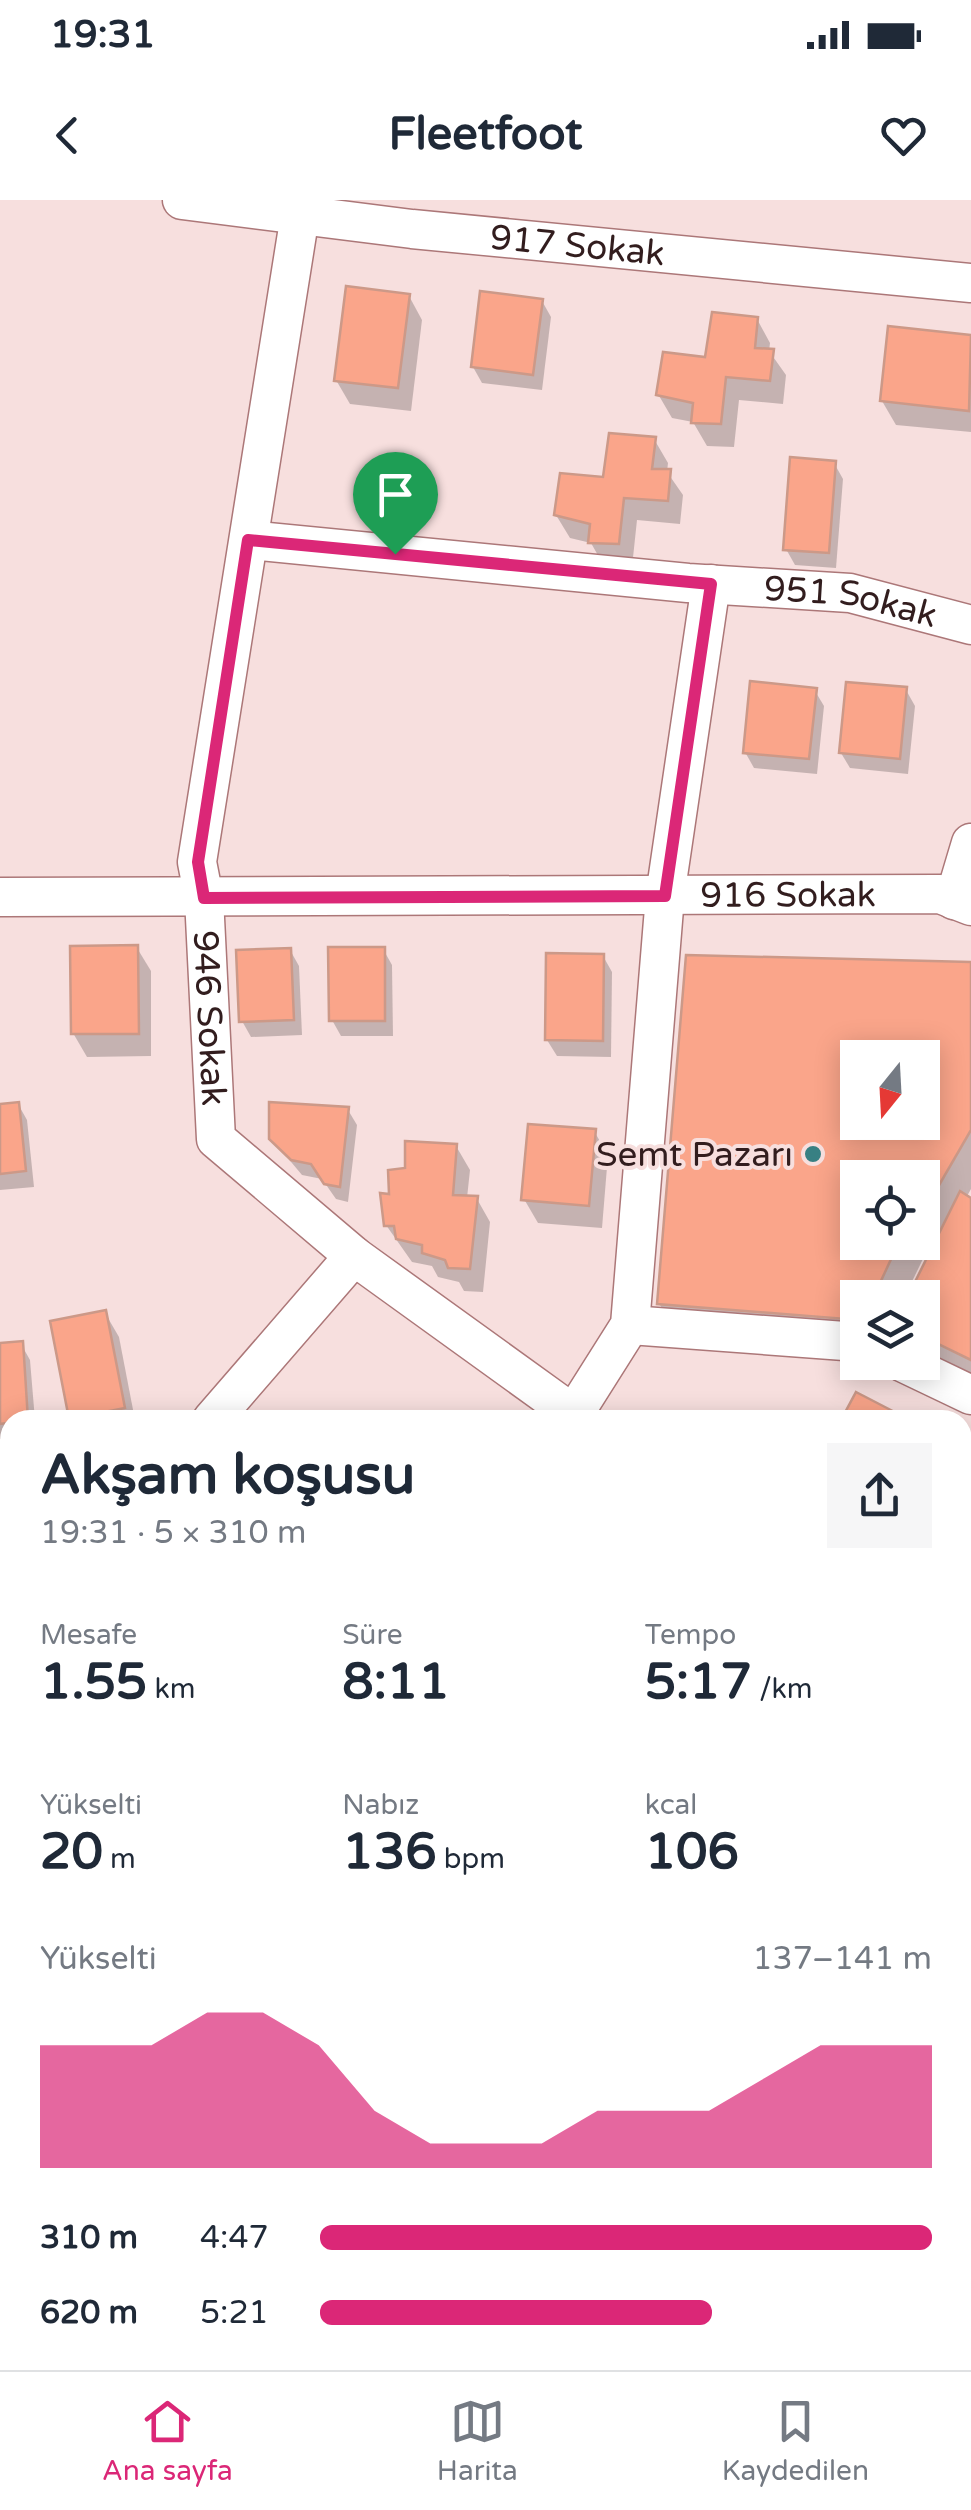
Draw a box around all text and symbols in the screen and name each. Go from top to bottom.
text: 19:31 [50,12,155,58]
icon: back [40,108,95,163]
text: Fleetfoot [389,108,583,162]
icon: heart [876,108,931,163]
street label: 917 Sokak [488,217,667,275]
pin [353,452,438,555]
icon: arrive [368,467,423,522]
street label: 951 Sokak [763,568,941,637]
street label: 916 Sokak [700,874,876,917]
street label: 946 Sokak [184,929,234,1107]
north arrow [840,1040,940,1140]
map controls [840,1040,940,1380]
place label: Semt Pazarı [596,1134,793,1176]
marker: Semt Pazarı [802,1143,824,1165]
button: locate [840,1160,940,1260]
button: layers [840,1280,940,1380]
text: Akşam koşusu [40,1443,415,1509]
button: share [827,1443,932,1548]
text: 19:31 · 5 × 310 m [40,1514,306,1552]
text: Mesafe [40,1618,137,1652]
text: Süre [342,1618,403,1652]
text: Tempo [645,1618,736,1652]
text: 1.55 [40,1652,147,1712]
text: 8:11 [342,1652,450,1712]
text: 5:17 [645,1652,752,1712]
text: km [147,1672,195,1706]
text: /km [752,1672,813,1706]
text: Yükselti [40,1788,142,1822]
text: Nabız [342,1788,419,1822]
text: kcal [645,1788,697,1822]
text: 20 [40,1822,103,1882]
text: 136 [342,1822,437,1882]
text: 106 [645,1822,739,1882]
text: m [103,1842,136,1876]
text: bpm [437,1842,505,1876]
text: Yükselti [40,1940,157,1978]
text: 137–141 m [752,1940,932,1978]
text: 310 m [40,2219,138,2257]
text: 4:47 [200,2219,269,2257]
text: 620 m [40,2294,138,2332]
text: 5:21 [200,2294,269,2332]
tab: Ana sayfa [102,2394,233,2488]
tab: Harita [437,2394,518,2488]
tab: Kaydedilen [722,2394,869,2488]

